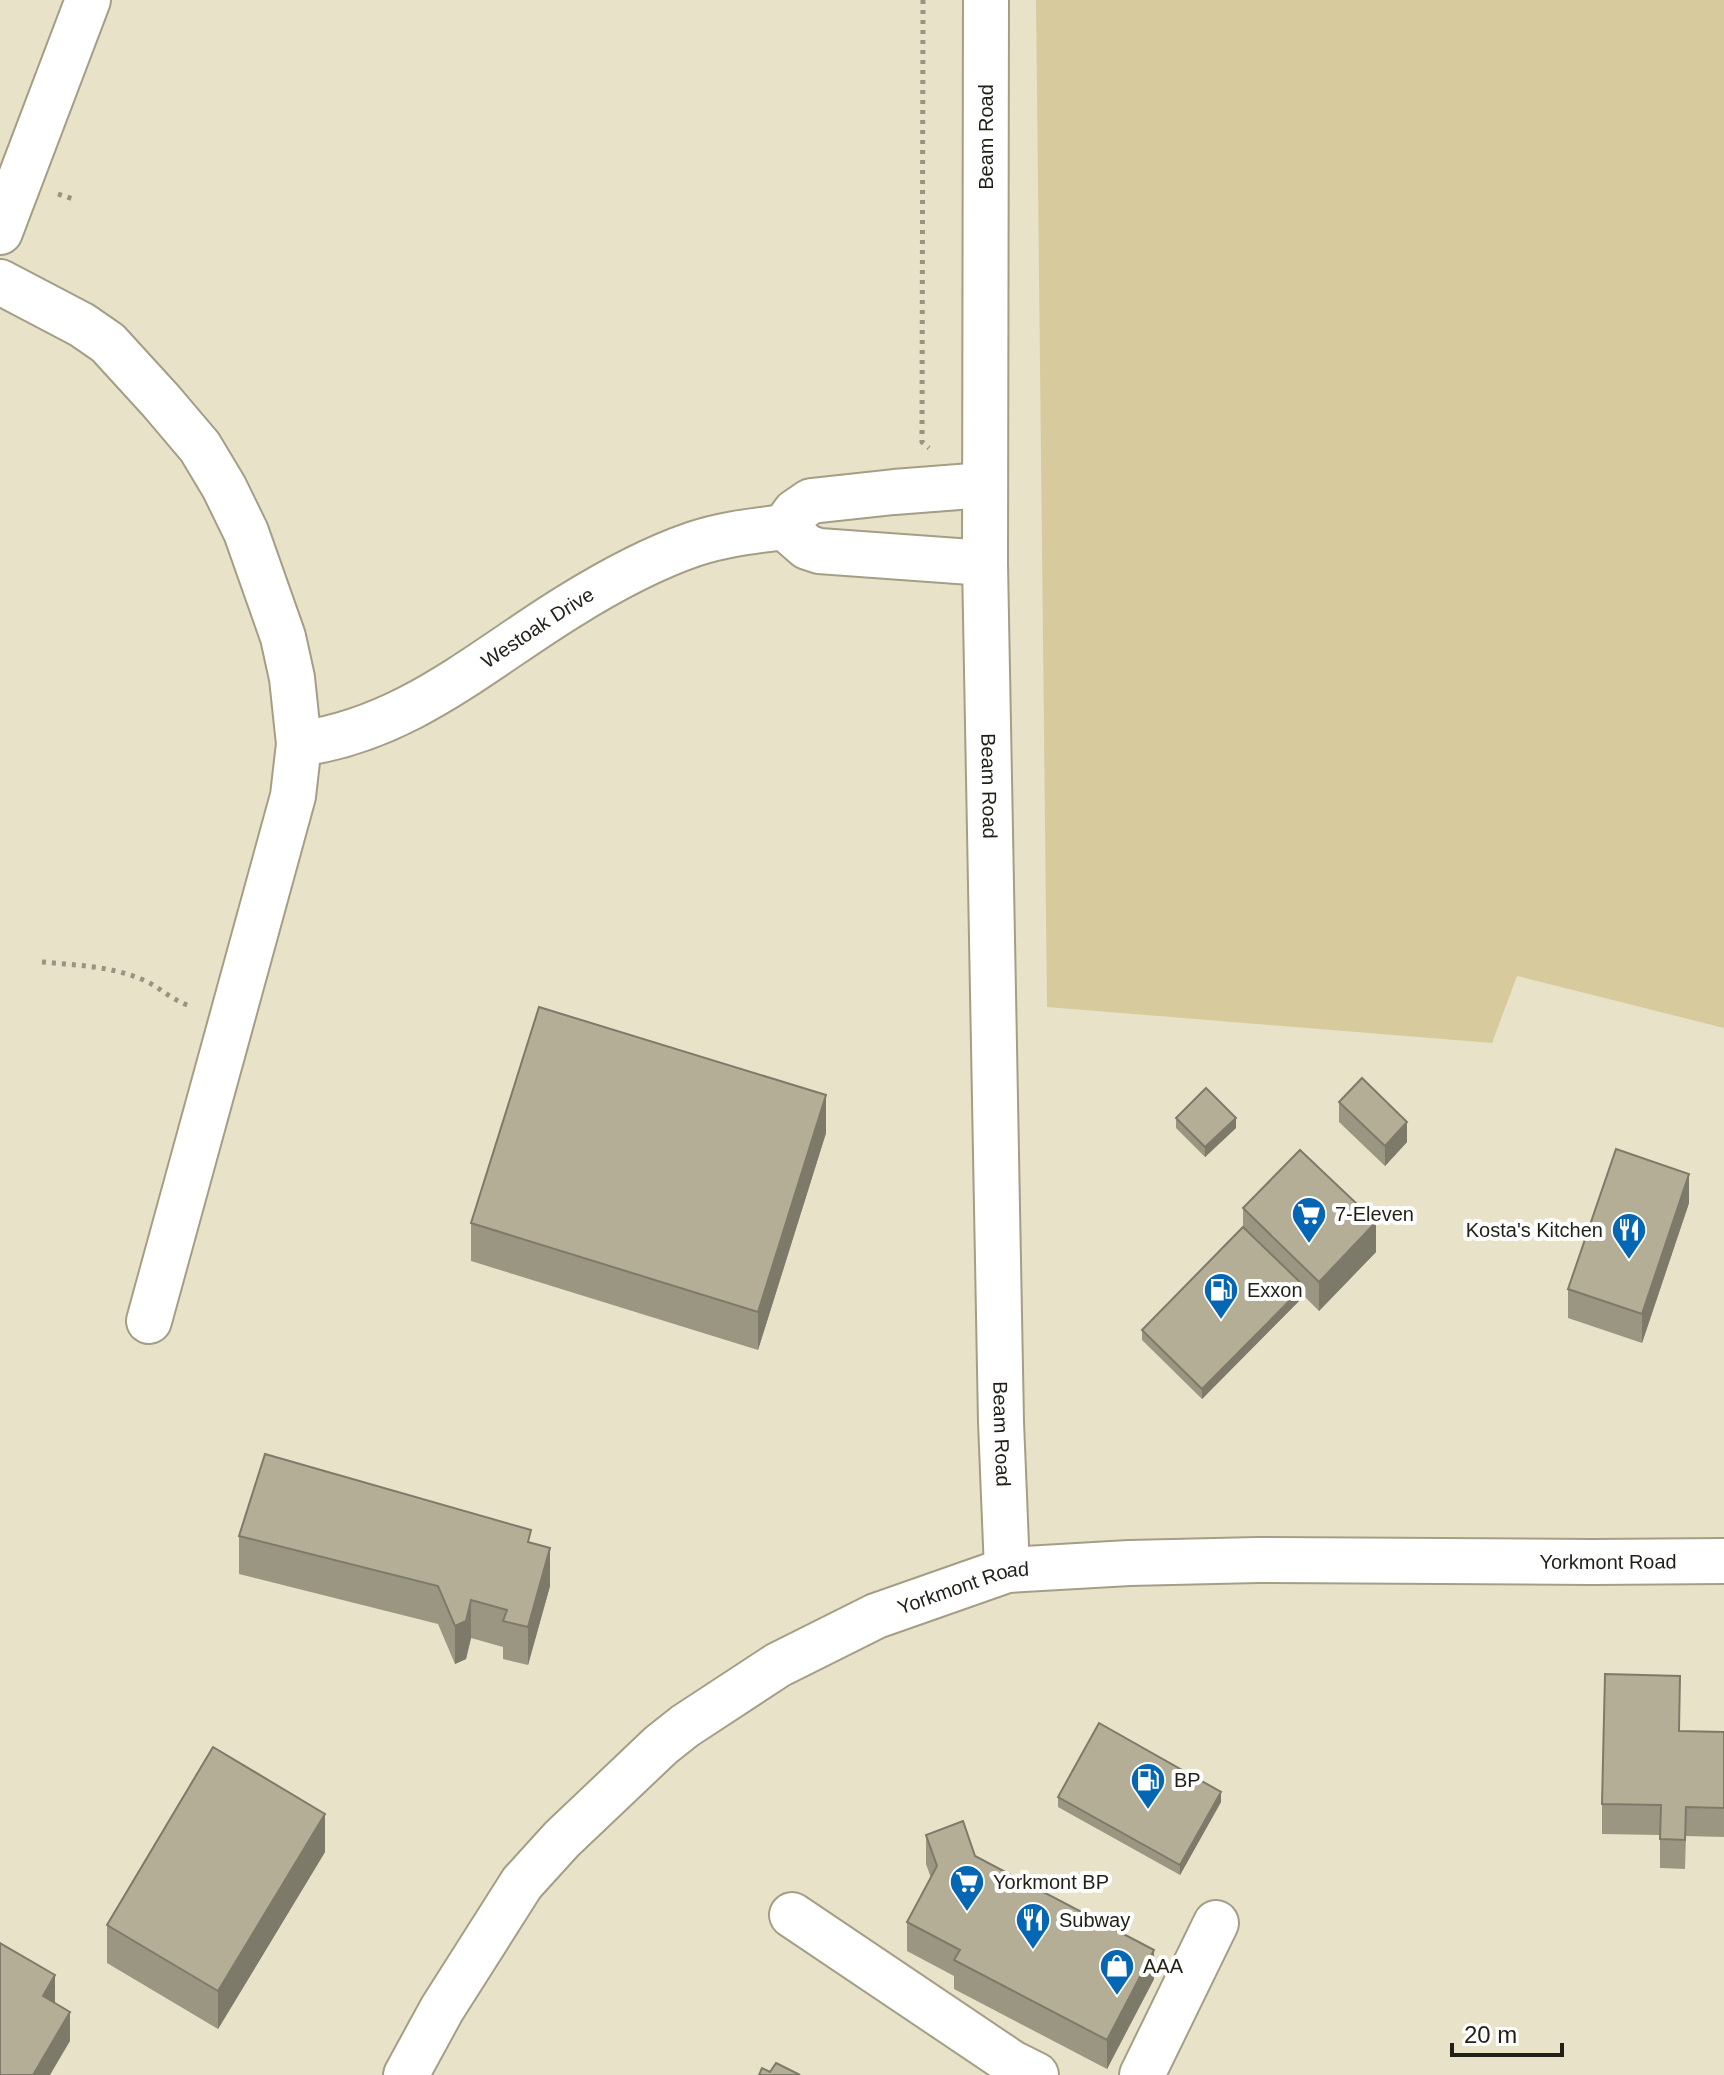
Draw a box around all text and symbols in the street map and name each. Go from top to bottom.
street label: Beam Road [975,84,997,190]
street label: Westoak Drive [477,583,598,672]
street label: Beam Road [977,733,1001,839]
supermarket icon: 7-Eleven [1290,1195,1328,1245]
place label: 7-Eleven [1335,1203,1414,1225]
restaurant icon: Kosta's Kitchen [1610,1211,1648,1261]
place label: Kosta's Kitchen [1466,1219,1603,1241]
fuel station icon: Exxon [1202,1271,1240,1321]
place label: Exxon [1247,1279,1303,1301]
street label: Beam Road [989,1381,1015,1487]
street label: Yorkmont Road [1539,1550,1677,1573]
street label: Yorkmont Road [895,1558,1030,1619]
fuel station icon: BP [1129,1761,1167,1811]
place label: BP [1174,1769,1201,1791]
supermarket icon: Yorkmont BP [948,1863,986,1913]
place label: Yorkmont BP [993,1871,1109,1893]
restaurant icon: Subway [1014,1901,1052,1951]
place label: Subway [1059,1909,1130,1931]
shop icon: AAA [1098,1947,1136,1997]
place label: AAA [1143,1955,1184,1977]
scale bar [1452,2007,1562,2057]
text: 20 m [1464,2021,1517,2048]

